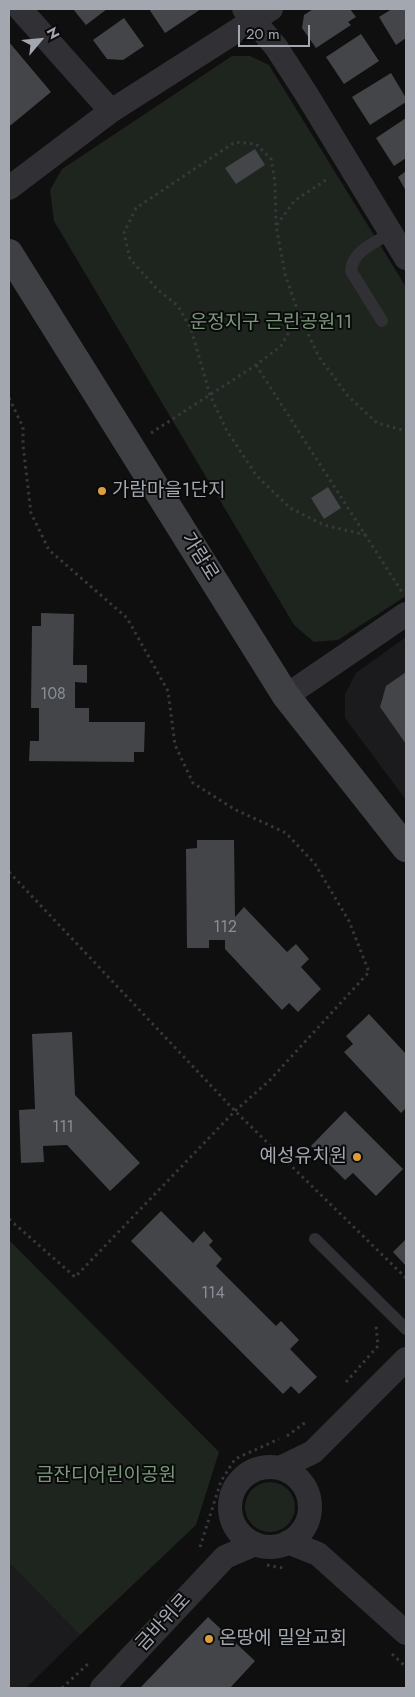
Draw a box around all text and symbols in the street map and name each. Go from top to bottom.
north arrow [15,15,65,65]
scale bar [240,15,312,47]
text: N [42,23,65,43]
text: 20 m [246,23,280,45]
park label: 운정지구 근린공원11 [190,312,352,334]
place label: 가람마을1단지 [112,480,225,502]
marker: 가람마을1단지 [96,485,108,497]
street label: 가람로 [175,529,223,585]
house number: 108 [40,685,66,705]
house number: 112 [213,918,237,938]
house number: 111 [52,1118,74,1138]
place label: 예성유치원 [260,1146,347,1168]
marker: 예성유치원 [351,1151,363,1163]
house number: 114 [201,1284,225,1304]
park label: 금잔디어린이공원 [36,1465,176,1487]
street label: 금바위로 [132,1590,196,1656]
place label: 온땅에 밀알교회 [219,1628,347,1650]
marker: 온땅에 밀알교회 [203,1633,215,1645]

